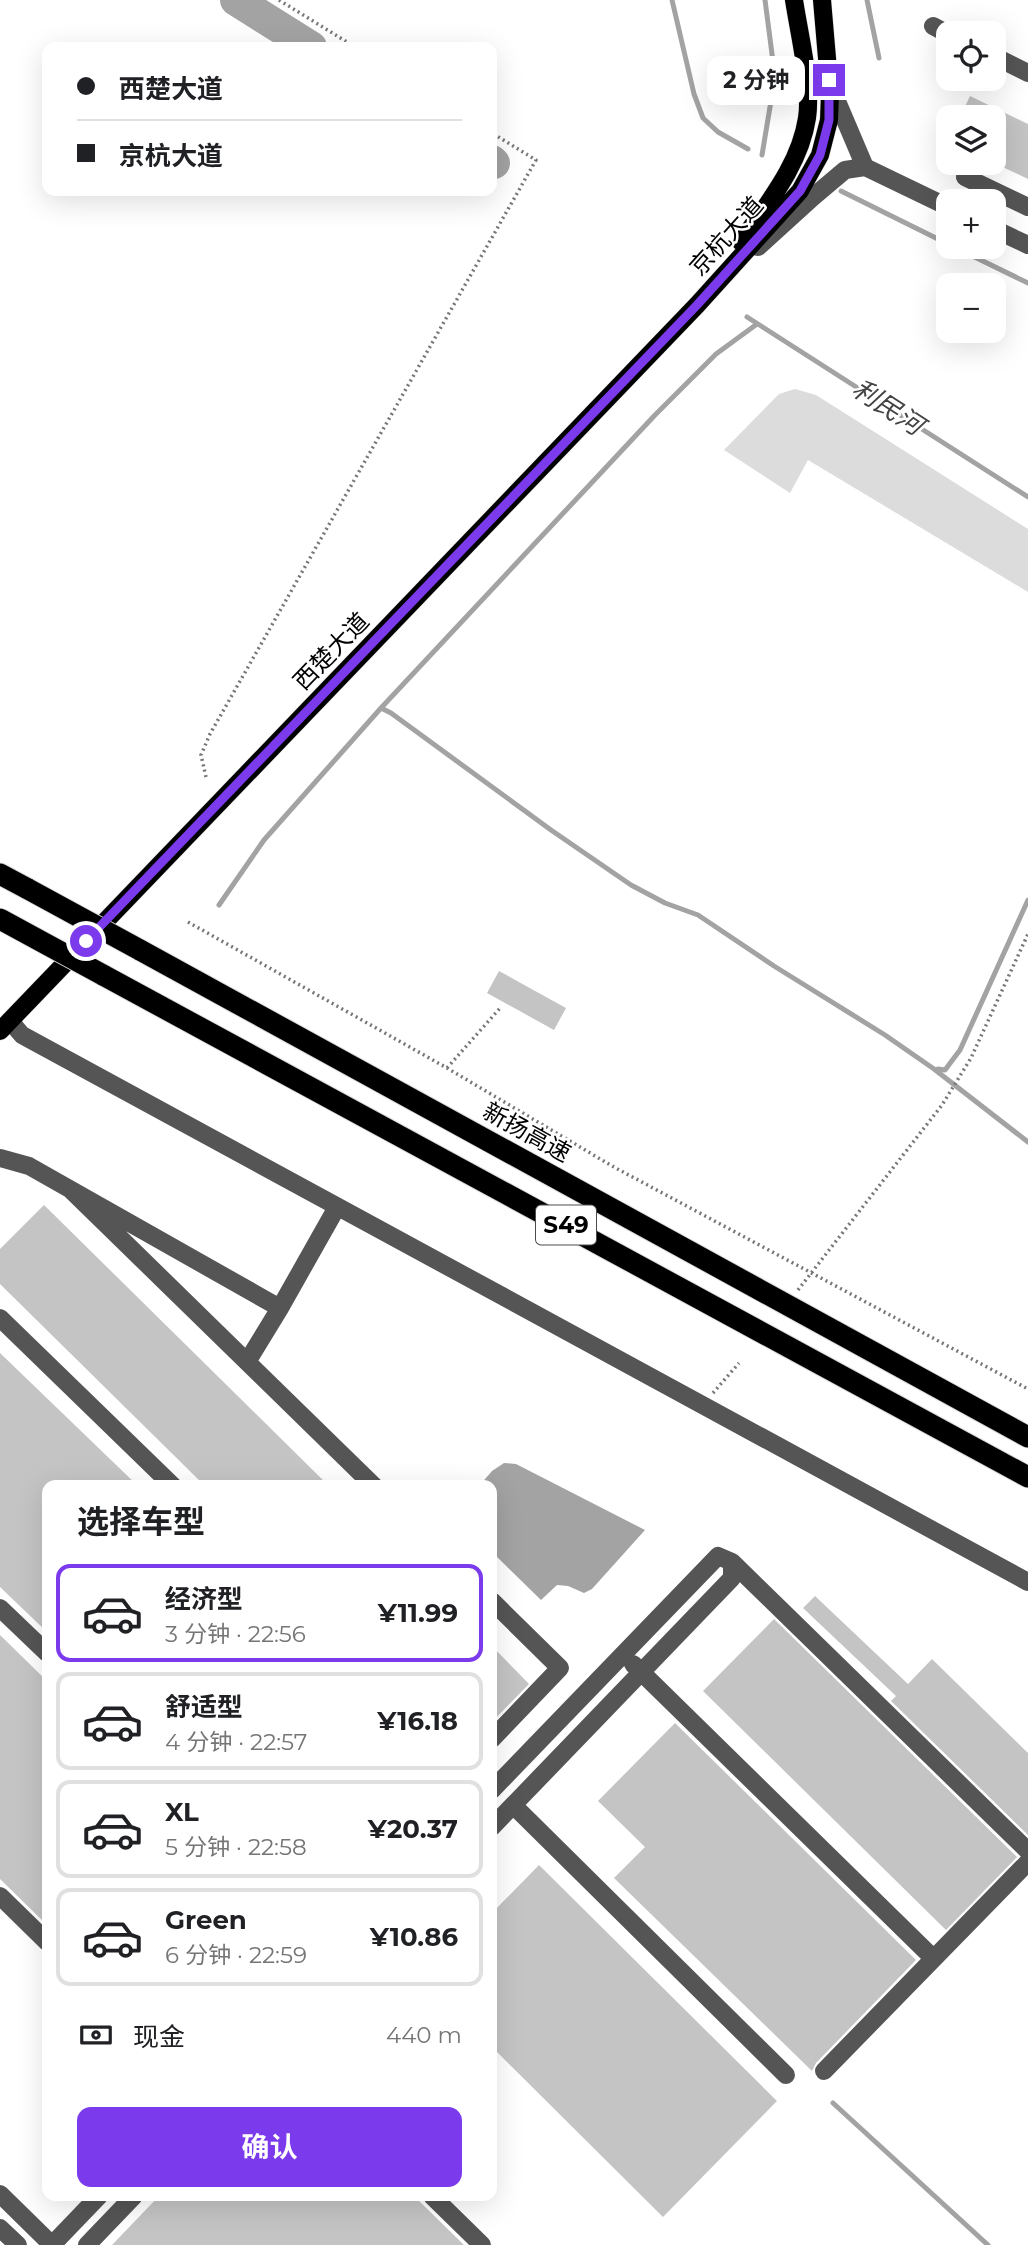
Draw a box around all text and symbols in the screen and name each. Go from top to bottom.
map controls [936,21,1006,343]
button: locate [936,21,1006,91]
callout: 2 分钟 [706,56,804,104]
route end [813,64,845,96]
text: 2 分钟 [723,66,789,94]
text: 西楚大道 [119,73,223,105]
button: layers [936,105,1006,175]
text: 京杭大道 [119,140,223,172]
button: + [936,189,1006,259]
street label: 京杭大道 [683,191,769,281]
button: − [936,273,1006,343]
water label: 利民河 [847,372,934,444]
street label: 西楚大道 [287,606,375,696]
route start [70,925,102,957]
street label: 新扬高速 [478,1096,576,1168]
road number: S49 [536,1206,596,1244]
text: 选择车型 [77,1502,205,1541]
icon: car [81,1582,144,1645]
text: 经济型 [165,1583,243,1615]
text: ¥11.99 [378,1597,458,1629]
text: 3 分钟 · 22:56 [165,1620,306,1648]
icon: car [81,1690,144,1753]
text: 舒适型 [165,1691,243,1723]
text: ¥16.18 [377,1705,458,1737]
text: 4 分钟 · 22:57 [165,1728,307,1756]
text: XL [165,1796,199,1828]
icon: car [81,1798,144,1861]
text: ¥20.37 [368,1813,458,1845]
text: 5 分钟 · 22:58 [165,1833,307,1861]
text: Green [165,1904,247,1936]
icon: car [81,1906,144,1969]
text: ¥10.86 [370,1921,458,1953]
text: 6 分钟 · 22:59 [165,1941,307,1969]
icon: cash [77,2016,115,2054]
text: 现金 [133,2021,185,2053]
text: 440 m [386,2021,462,2049]
button: 确认 [77,2107,462,2187]

